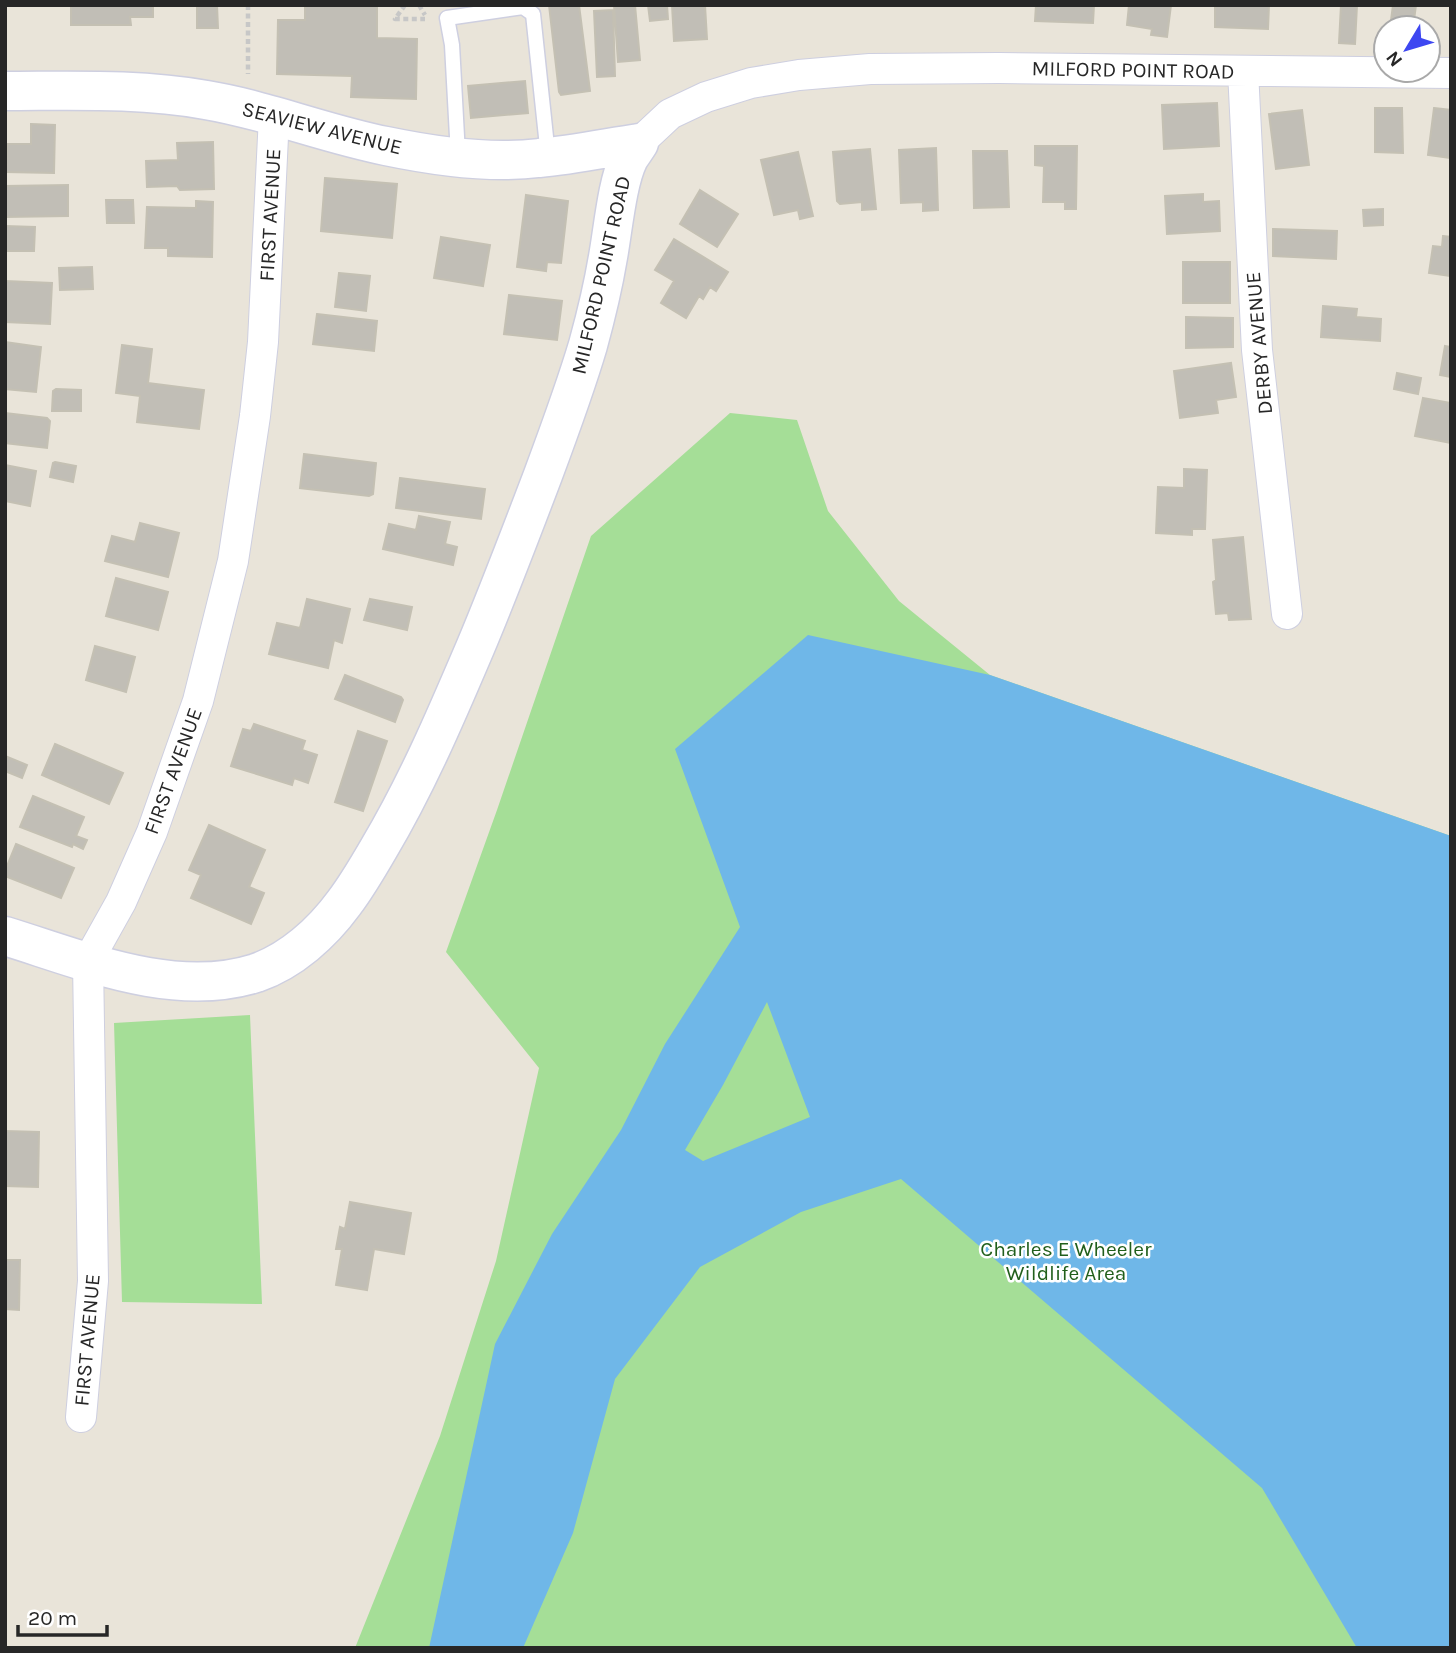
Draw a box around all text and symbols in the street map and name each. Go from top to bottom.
north arrow [1372,14,1442,84]
text: N [1382,47,1407,71]
street label: MILFORD POINT ROAD [1031,56,1235,84]
street label: SEAVIEW AVENUE [239,96,405,160]
street label: FIRST AVENUE [255,148,285,282]
street label: MILFORD POINT ROAD [566,173,636,377]
street label: DERBY AVENUE [1241,271,1277,415]
street label: FIRST AVENUE [139,704,207,838]
park label: Charles E Wheeler Wildlife Area [980,1237,1152,1285]
street label: FIRST AVENUE [69,1273,105,1407]
scale bar [18,1594,107,1638]
text: 20 m [28,1606,77,1630]

